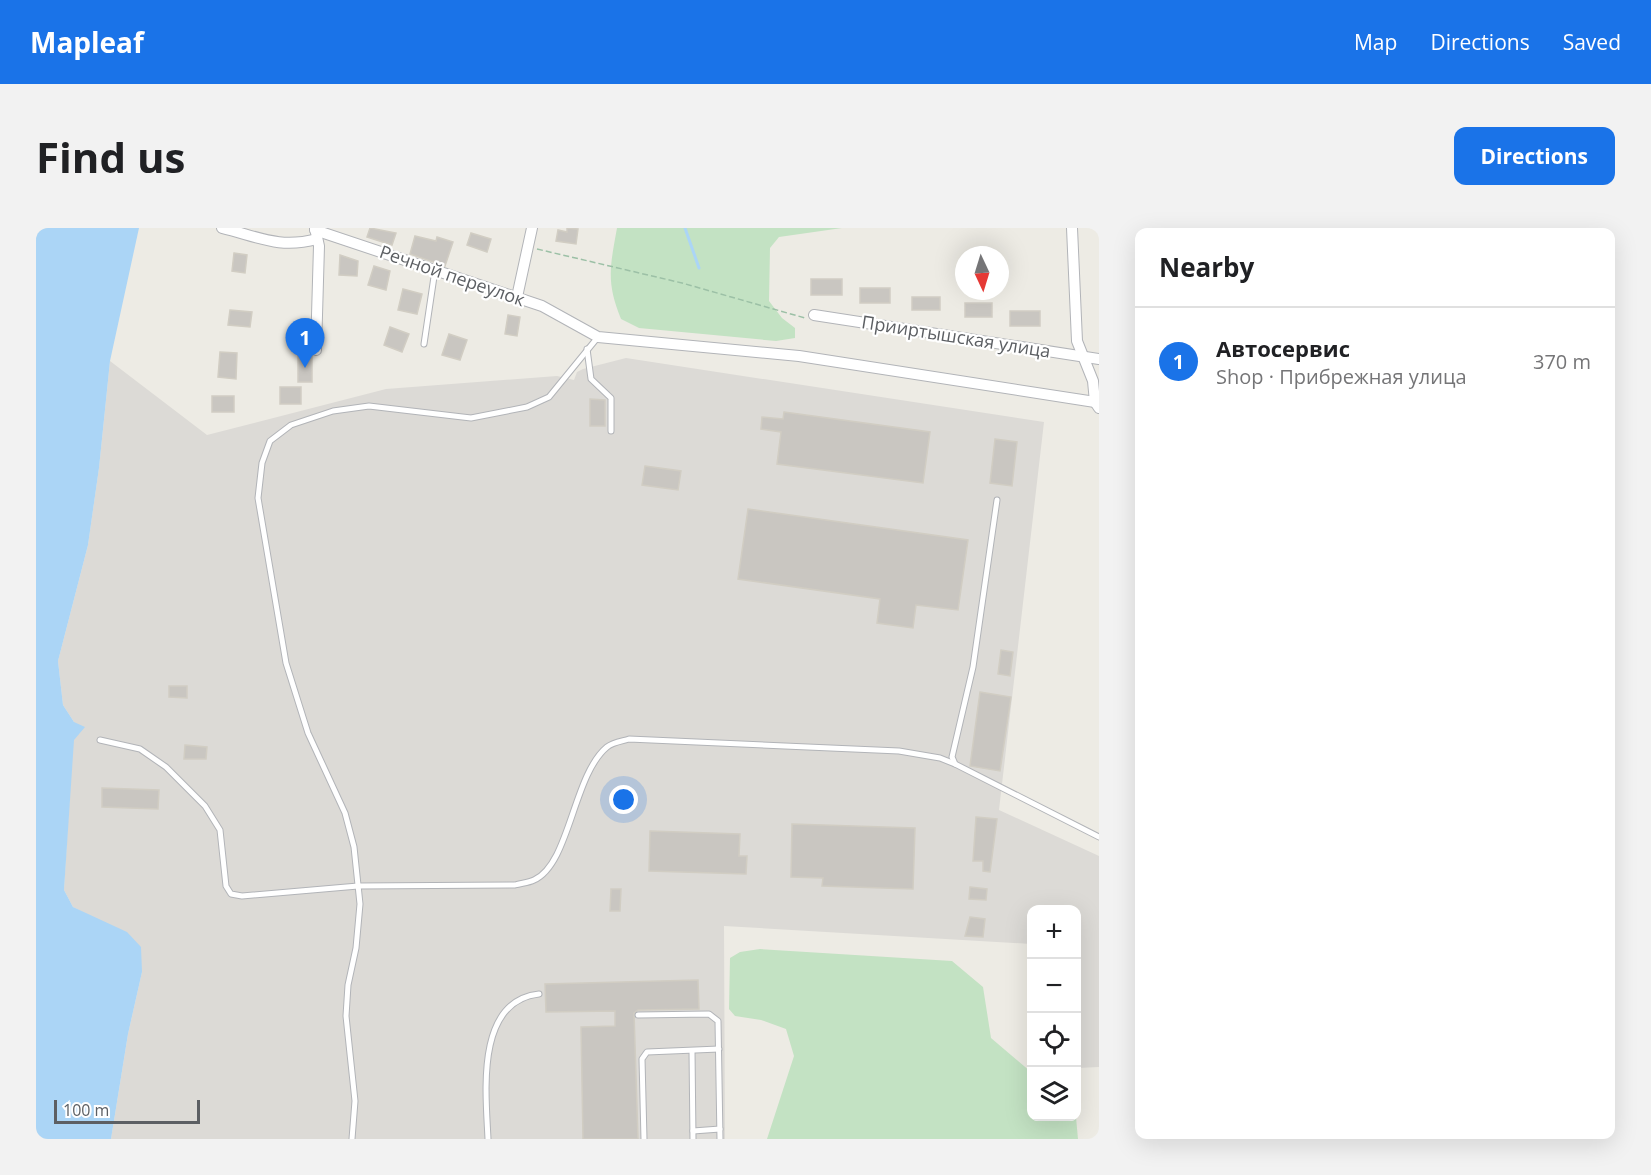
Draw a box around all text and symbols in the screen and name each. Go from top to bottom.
text: Mapleaf [30,23,144,61]
text: Map [1354,28,1397,56]
text: Directions [1430,28,1530,56]
text: Saved [1563,28,1621,56]
button: Directions [1454,127,1615,185]
text: Find us [36,128,185,185]
street label: Речной переулок [377,239,529,311]
north arrow [955,246,1009,300]
text: Nearby [1159,249,1254,285]
street label: Прииртышская улица [860,309,1052,363]
pin: 1 [286,318,324,368]
text: Автосервис [1216,333,1350,363]
text: 1 [1173,348,1184,375]
text: 370 m [1533,348,1591,375]
text: Shop · Прибрежная улица [1216,363,1467,390]
your location [609,785,638,814]
map controls [1027,905,1081,1121]
button: + [1027,905,1081,959]
button: − [1027,959,1081,1013]
button: locate [1027,1013,1081,1067]
button: layers [1027,1067,1081,1121]
scale bar [54,1097,200,1124]
text: 100 m [63,1099,109,1121]

